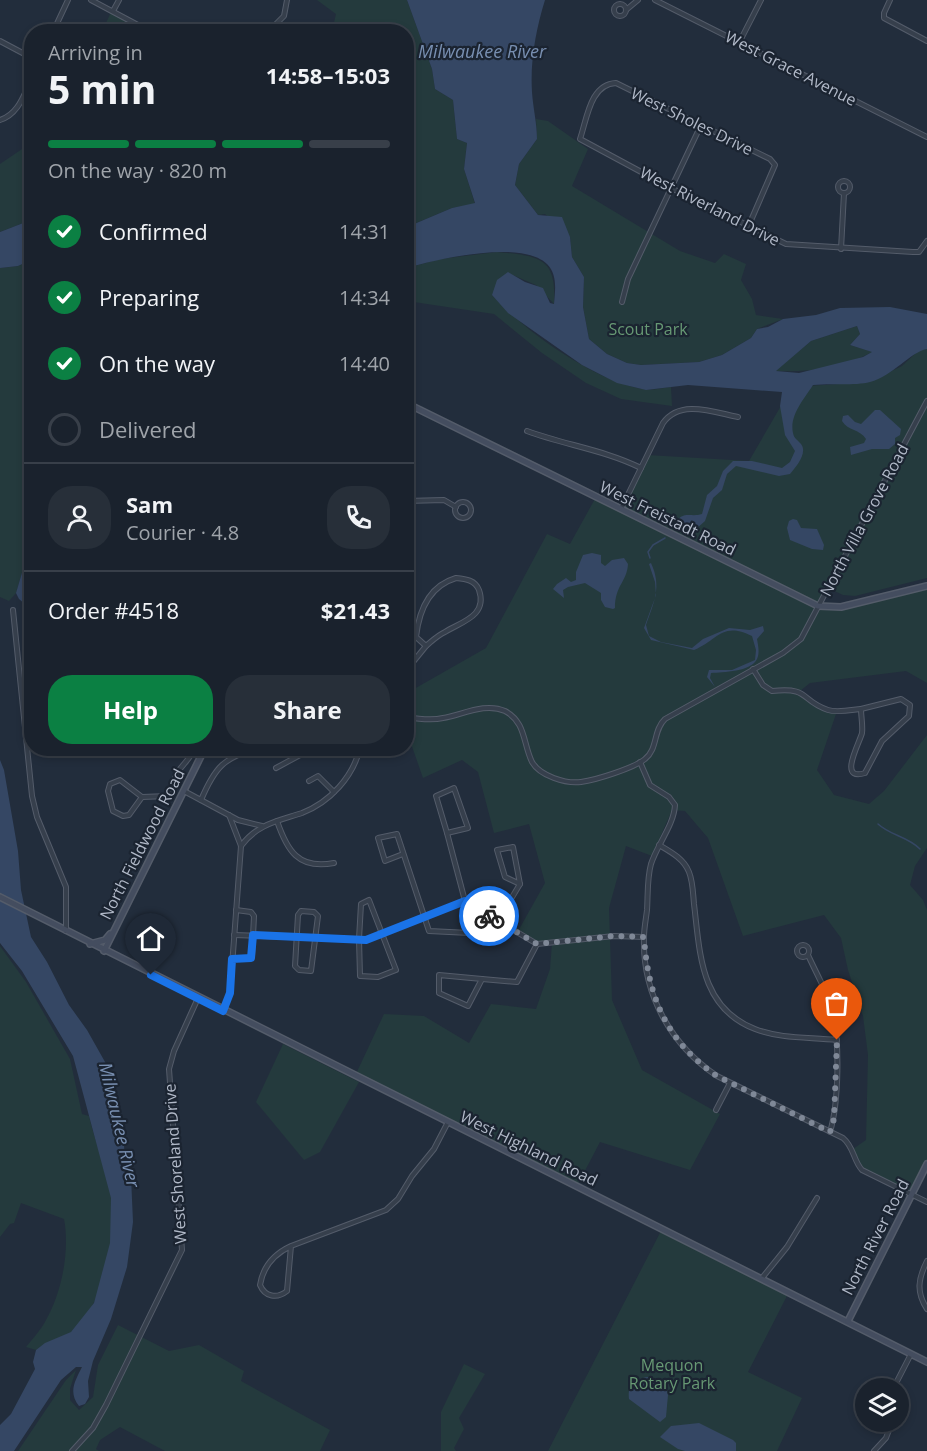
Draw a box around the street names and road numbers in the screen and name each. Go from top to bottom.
street label: West Grace Avenue [721,25,861,111]
street label: West Sholes Drive [627,82,757,160]
street label: West Riverland Drive [636,161,784,251]
street label: North Villa Grove Road [814,440,914,600]
street label: West Freistadt Road [596,475,740,561]
street label: North Fieldwood Road [94,765,190,923]
street label: West Shoreland Drive [158,1083,192,1245]
street label: West Highland Road [457,1105,601,1191]
street label: North River Road [836,1175,914,1299]

